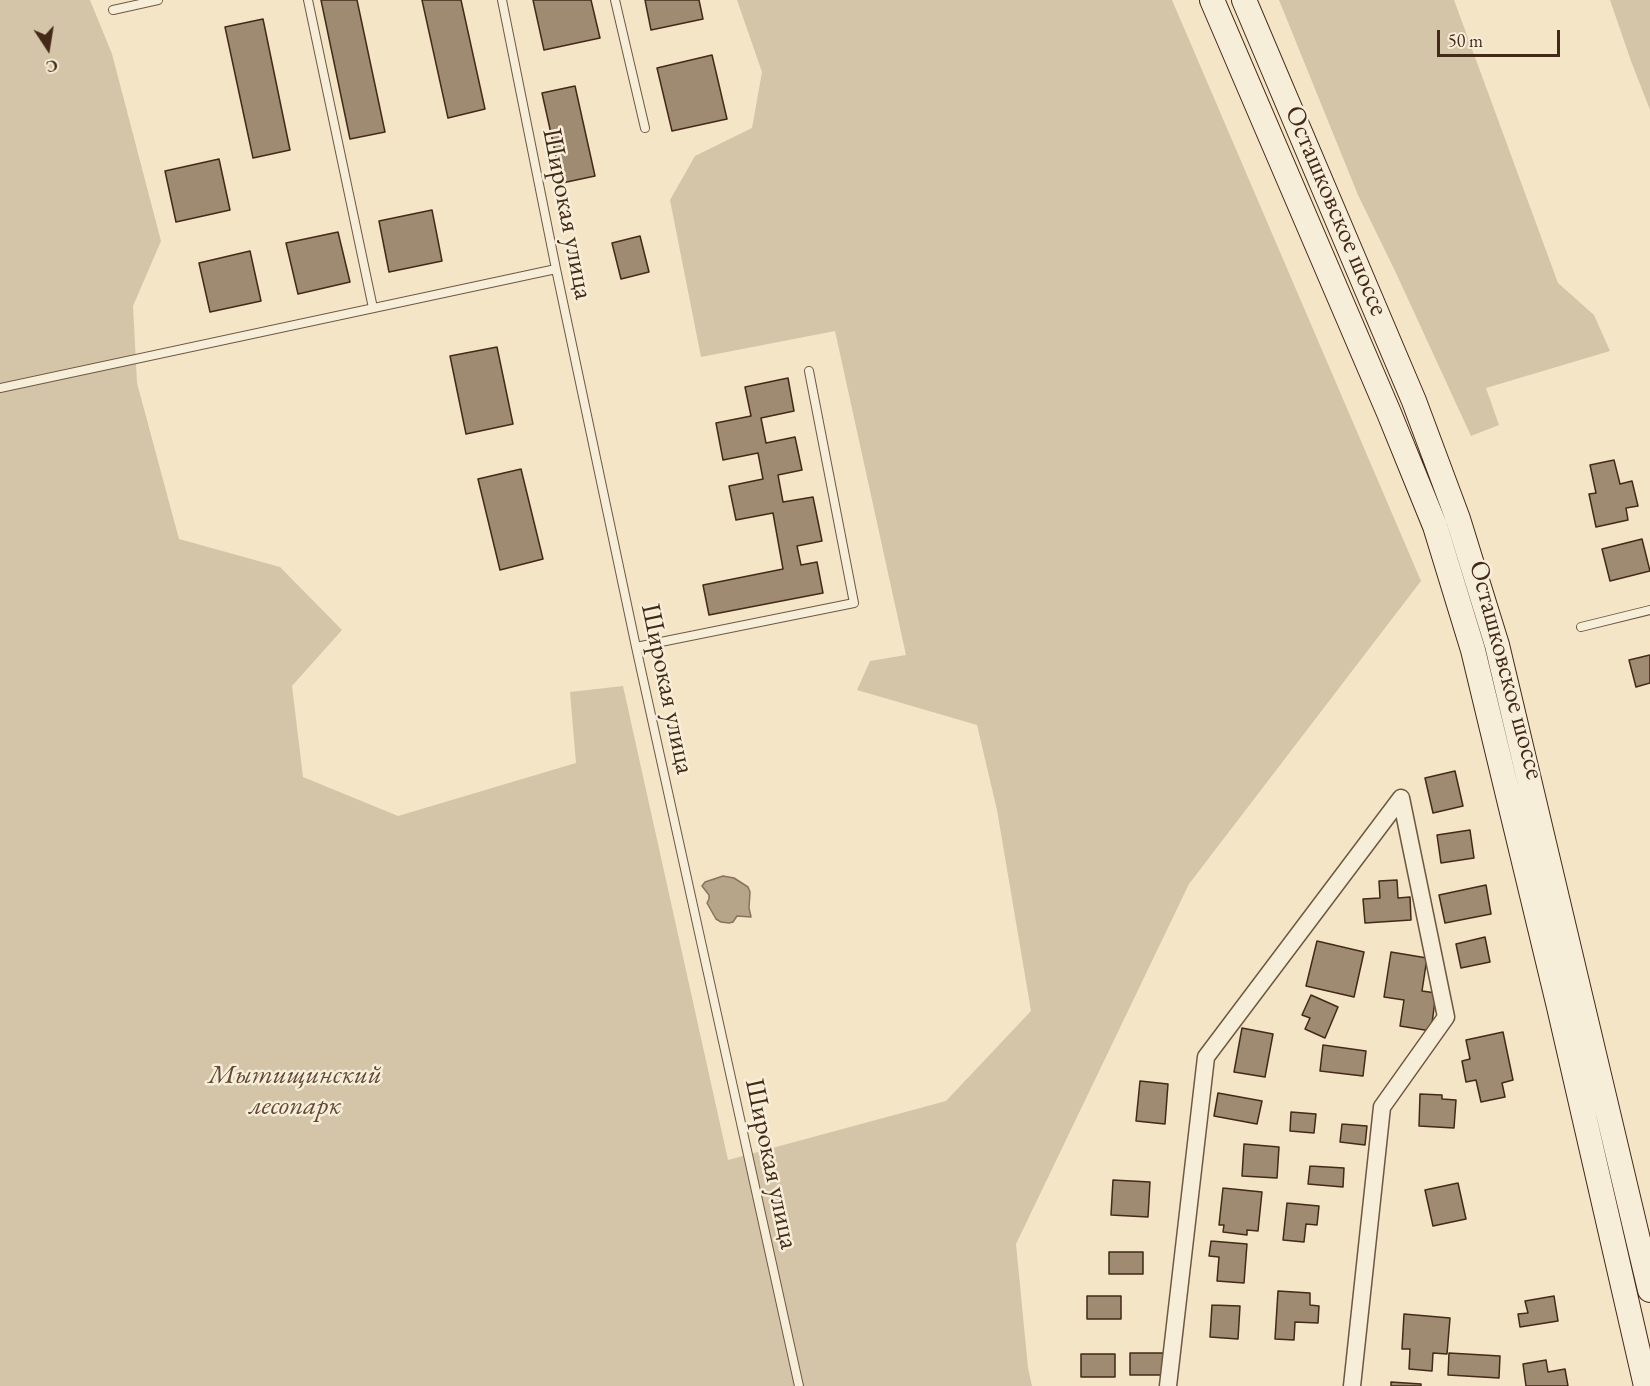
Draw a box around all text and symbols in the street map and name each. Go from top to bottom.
north arrow [18,18,78,78]
scale bar [1440,18,1563,56]
text: 50 m [1448,29,1483,52]
text: С [44,55,60,78]
street label: Осташковское шоссе [1277,101,1395,321]
street label: Широкая улица [535,126,599,302]
street label: Осташковское шоссе [1461,557,1551,783]
street label: Широкая улица [633,601,701,777]
park label: Мытищинский лесопарк [208,1060,382,1123]
street label: Широкая улица [737,1076,805,1252]

